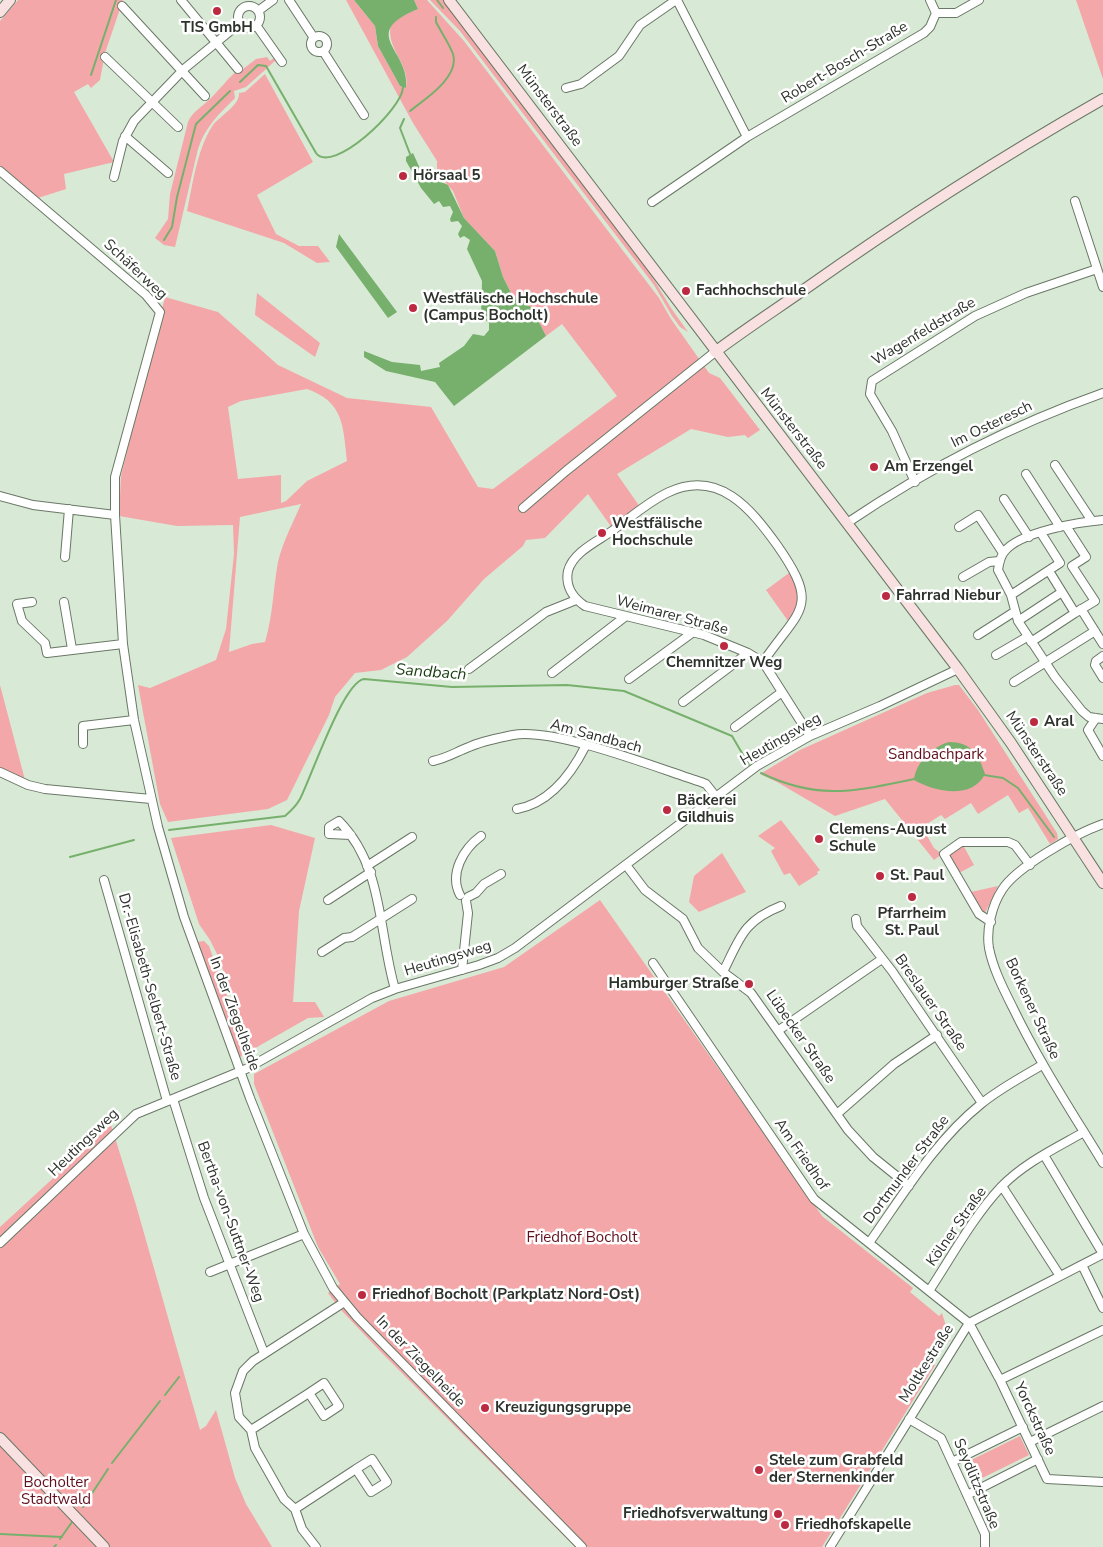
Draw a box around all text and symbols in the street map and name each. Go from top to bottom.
marker: TIS GmbH [211,5,223,17]
street label: Robert-Bosch-Straße [779,18,911,108]
place label: TIS GmbH [181,19,253,37]
street label: Münsterstraße [512,61,586,151]
place label: Hörsaal 5 [413,167,481,185]
marker: Hörsaal 5 [397,170,409,182]
street label: Schäferweg [99,236,171,304]
place label: Fachhochschule [696,282,806,300]
marker: Fachhochschule [680,285,692,297]
place label: Westfälische Hochschule (Campus Bocholt) [423,290,598,325]
street label: Wagenfeldstraße [869,294,979,370]
marker: Westfälische Hochschule (Campus Bocholt) [407,302,419,314]
street label: Münsterstraße [756,385,830,473]
street label: Im Osteresch [948,398,1036,452]
place label: Am Erzengel [884,458,973,476]
marker: Am Erzengel [868,461,880,473]
place label: Westfälische Hochschule [612,515,702,550]
marker: Westfälische Hochschule [596,527,608,539]
place label: Fahrrad Niebur [896,587,1001,605]
marker: Fahrrad Niebur [880,590,892,602]
street label: Weimarer Straße [614,592,730,640]
marker: Chemnitzer Weg [718,640,730,652]
place label: Chemnitzer Weg [666,654,782,672]
water label: Sandbach [395,661,467,685]
street label: Münsterstraße [1001,708,1071,800]
street label: Heutingsweg [737,710,825,770]
place label: Aral [1044,713,1074,731]
street label: Am Sandbach [548,716,644,758]
marker: Aral [1028,716,1040,728]
park label: Sandbachpark [888,746,984,764]
place label: Bäckerei Gildhuis [677,792,736,827]
marker: Bäckerei Gildhuis [661,804,673,816]
place label: Clemens-August Schule [829,821,946,856]
marker: Clemens-August Schule [813,833,825,845]
place label: St. Paul [890,867,944,885]
marker: St. Paul [874,870,886,882]
street label: Dr.-Elisabeth-Selbert-Straße [114,891,184,1083]
marker: Pfarrheim St. Paul [906,891,918,903]
place label: Pfarrheim St. Paul [877,905,947,940]
street label: Heutingsweg [402,937,494,981]
street label: Breslauer Straße [890,951,970,1055]
street label: In der Ziegelheide [205,954,263,1074]
street label: Borkener Straße [1001,955,1063,1063]
place label: Hamburger Straße [608,975,739,993]
marker: Hamburger Straße [743,978,755,990]
street label: Lübecker Straße [761,987,839,1087]
street label: Heutingsweg [45,1105,123,1181]
street label: Dortmunder Straße [860,1112,954,1228]
street label: Am Friedhof [770,1116,832,1194]
street label: Bertha-von-Suttner-Weg [193,1139,267,1305]
street label: Kölner Straße [923,1184,991,1270]
park label: Friedhof Bocholt [526,1229,638,1247]
place label: Friedhof Bocholt (Parkplatz Nord-Ost) [372,1286,640,1304]
marker: Friedhof Bocholt (Parkplatz Nord-Ost) [356,1289,368,1301]
street label: In der Ziegelheide [372,1312,468,1412]
street label: Moltkestraße [896,1322,958,1406]
street label: Yorckstraße [1009,1380,1059,1458]
place label: Kreuzigungsgruppe [495,1399,631,1417]
marker: Kreuzigungsgruppe [479,1402,491,1414]
street label: Seydlitzstraße [949,1436,1003,1532]
place label: Stele zum Grabfeld der Sternenkinder [769,1452,903,1487]
marker: Stele zum Grabfeld der Sternenkinder [753,1464,765,1476]
park label: Bocholter Stadtwald [21,1474,91,1509]
place label: Friedhofsverwaltung [623,1505,768,1523]
marker: Friedhofsverwaltung [772,1508,784,1520]
place label: Friedhofskapelle [795,1516,911,1534]
marker: Friedhofskapelle [779,1519,791,1531]

